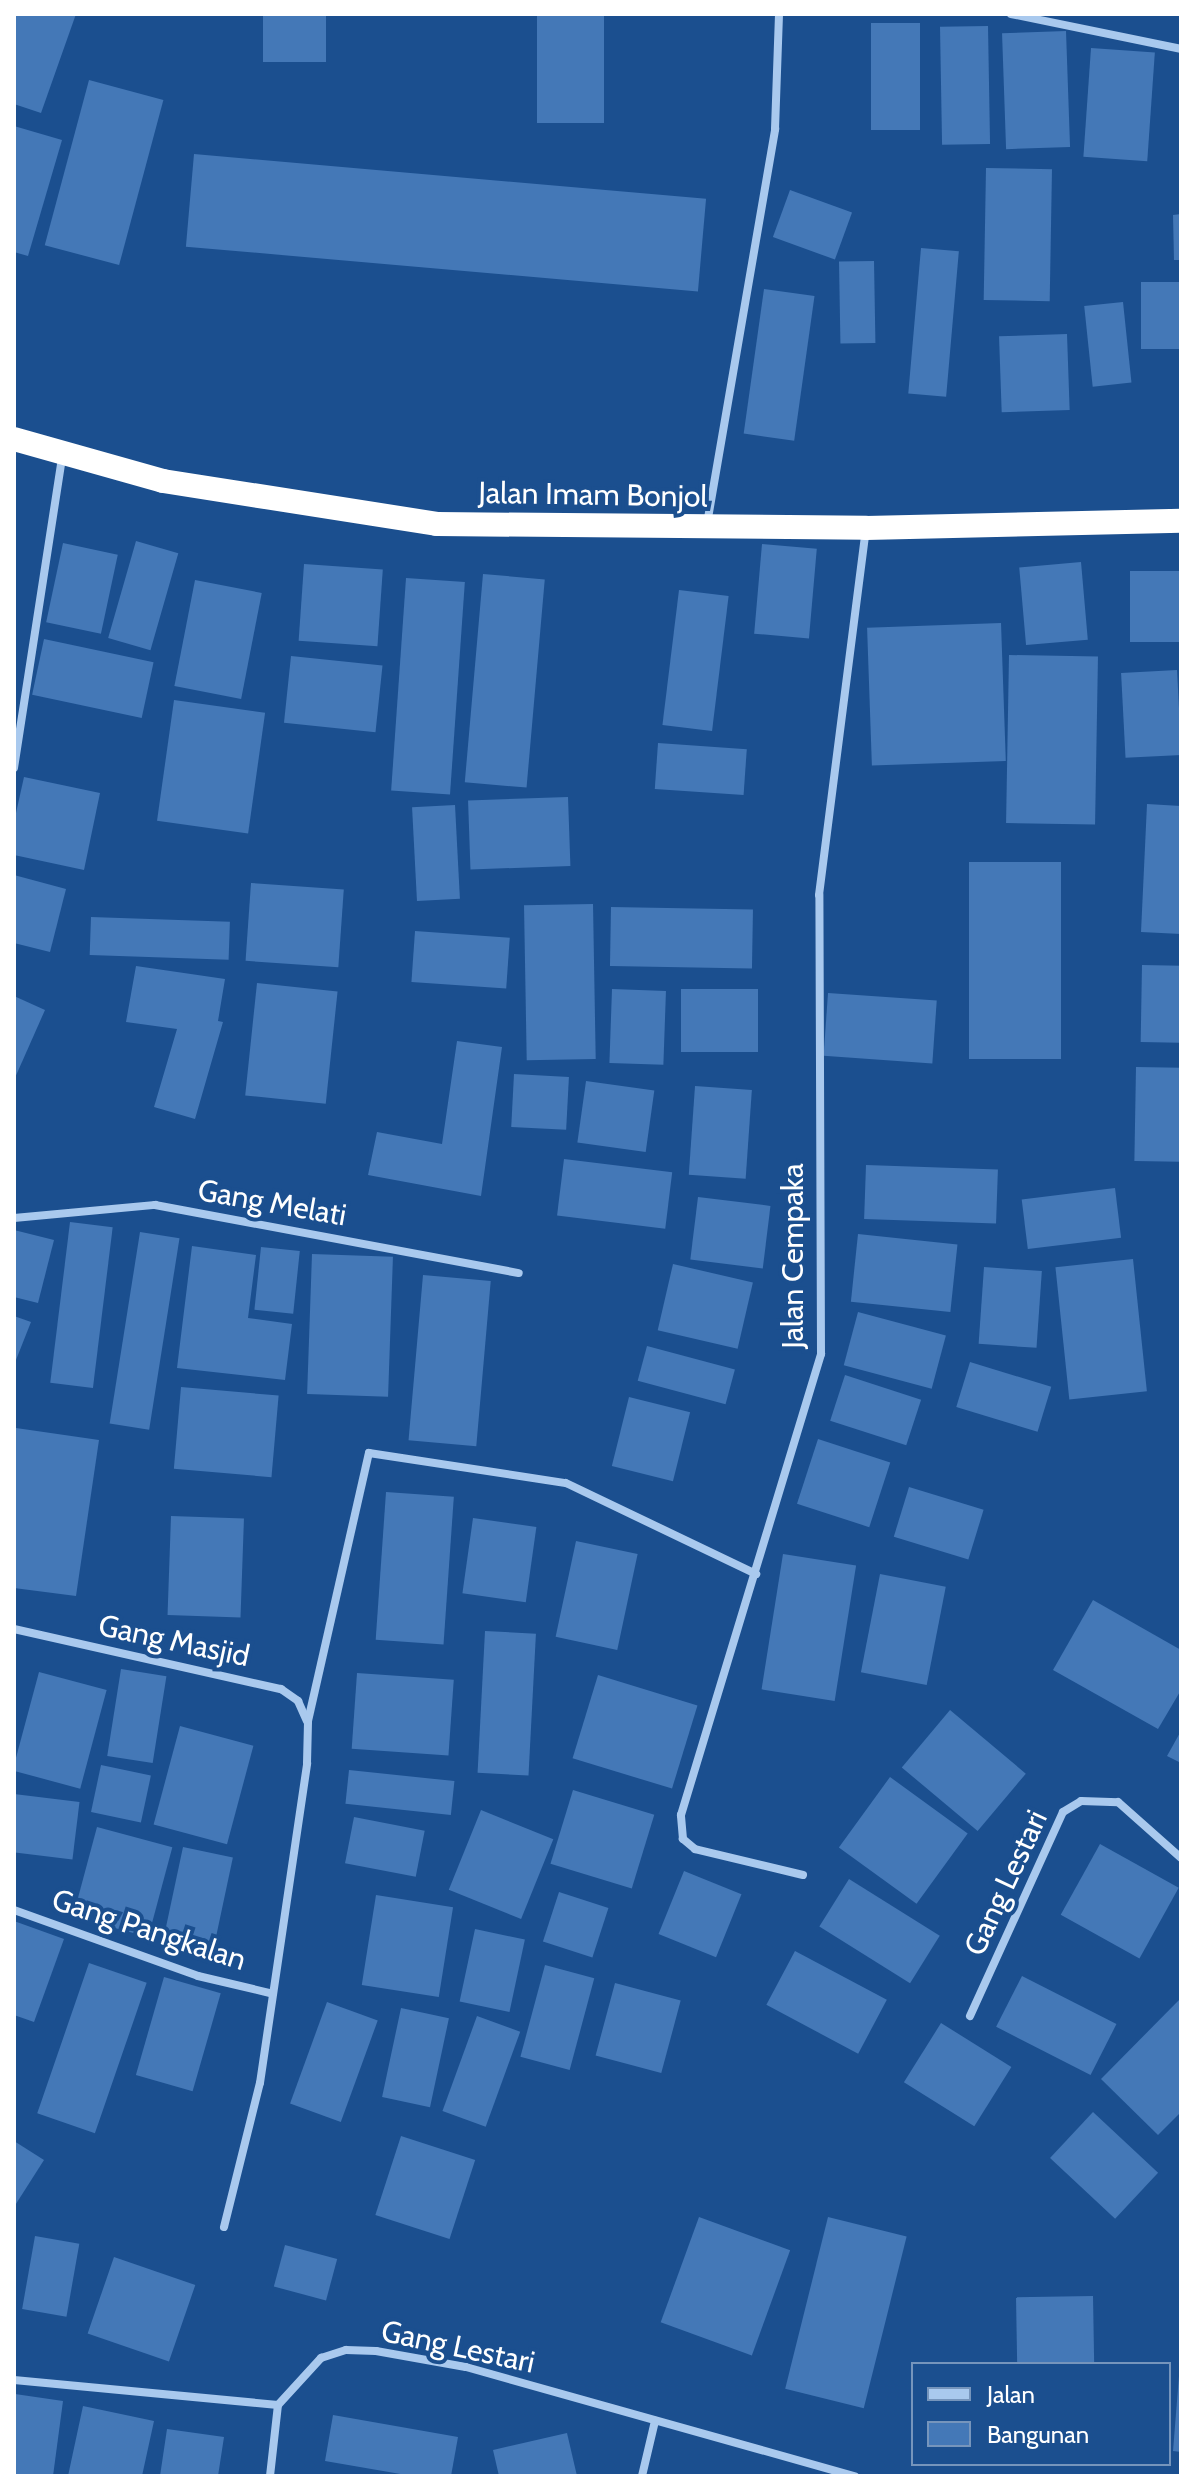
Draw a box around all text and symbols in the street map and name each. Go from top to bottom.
street label: Jalan Imam Bonjol [478,475,708,515]
street label: Jalan Cempaka [775,1163,811,1349]
street label: Gang Melati [195,1172,349,1234]
street label: Gang Masjid [95,1607,253,1675]
street label: Gang Lestari [957,1805,1055,1961]
street label: Gang Pangkalan [47,1882,251,1978]
street label: Gang Lestari [378,2313,538,2381]
legend [911,2362,1171,2466]
text: Jalan [987,2380,1035,2409]
text: Bangunan [987,2420,1089,2449]

